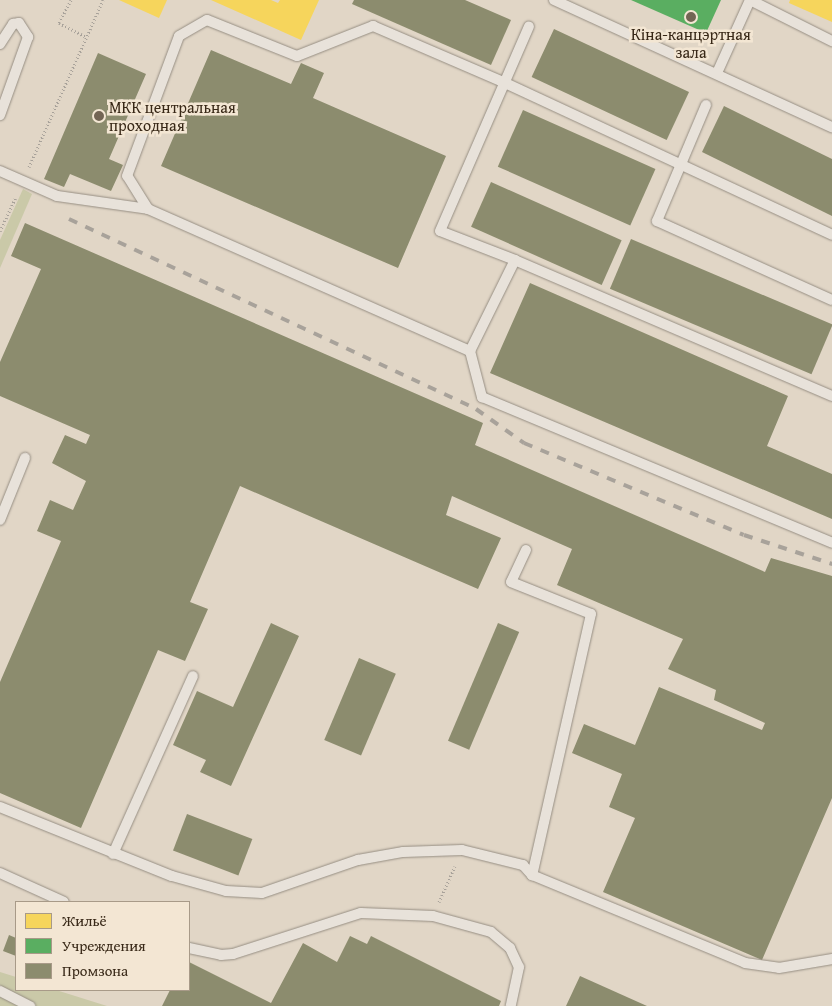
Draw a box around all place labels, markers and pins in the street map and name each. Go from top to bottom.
marker: Кіна-канцэртная зала [685,11,697,23]
place label: Кіна-канцэртная зала [631,24,751,62]
place label: МКК центральная проходная [109,97,236,135]
marker: МКК центральная проходная [93,110,105,122]

